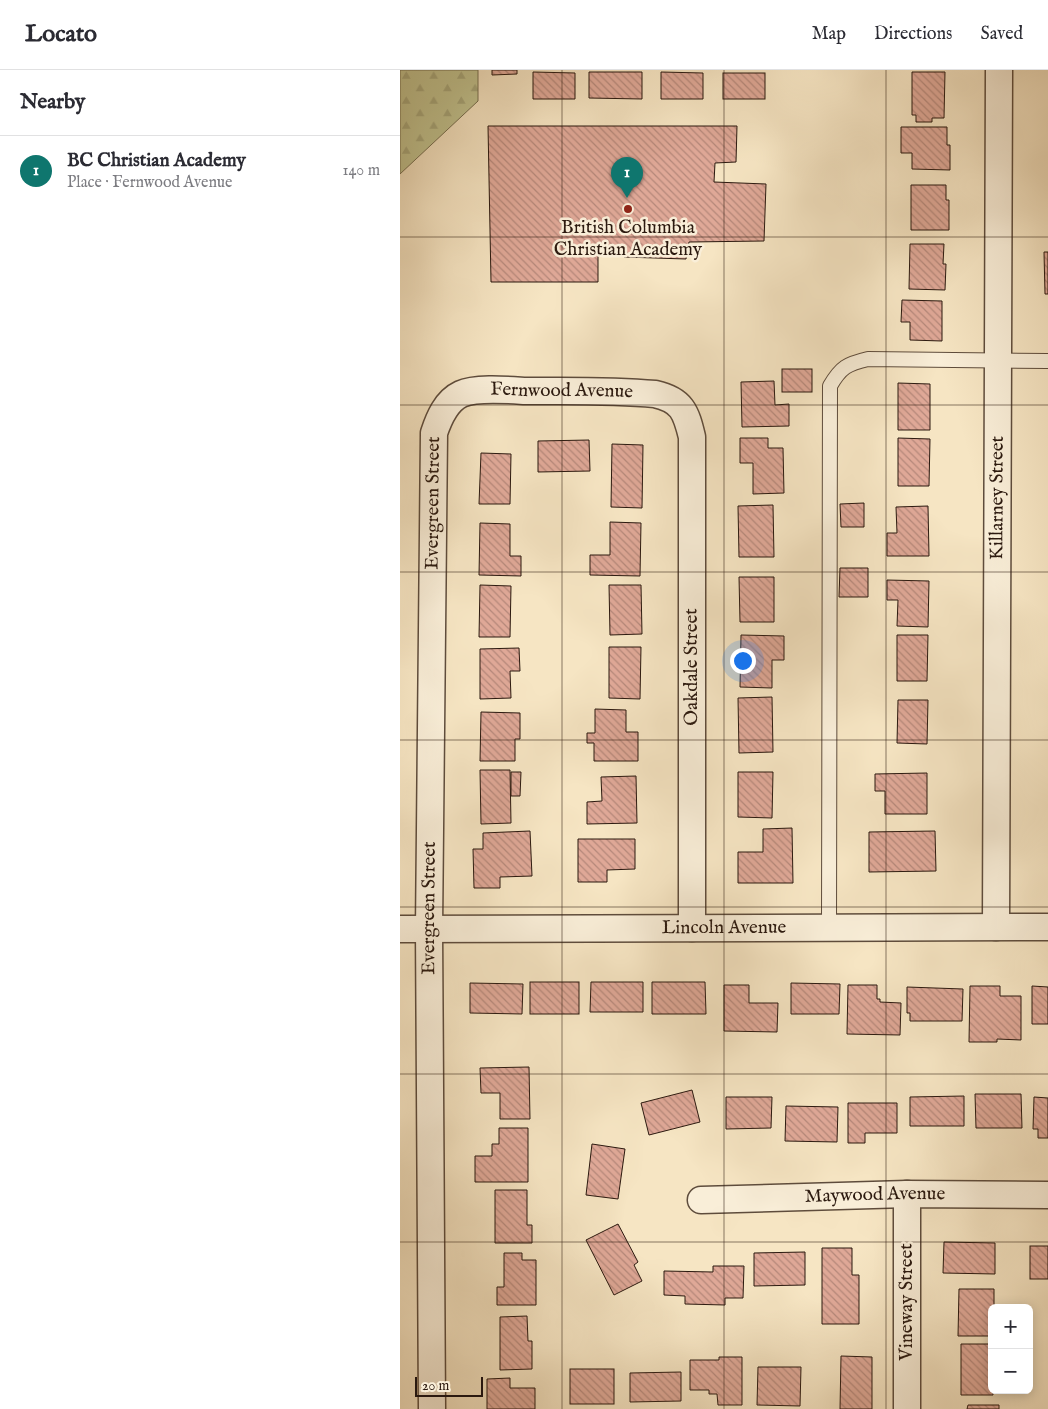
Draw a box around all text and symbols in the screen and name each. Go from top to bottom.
text: Locato [25,19,97,50]
text: Map [812,23,846,46]
text: Directions [874,23,952,46]
text: Saved [980,23,1023,46]
text: Nearby [20,89,85,116]
text: BC Christian Academy [67,149,246,173]
pin: 1 [611,157,643,198]
text: 1 [33,161,39,181]
text: 140 m [342,161,380,181]
text: Place · Fernwood Avenue [67,173,232,193]
marker: British Columbia Christian Academy [622,203,634,215]
place label: British Columbia Christian Academy [554,216,703,262]
street label: Fernwood Avenue [490,377,634,404]
street label: Killarney Street [985,435,1010,560]
street label: Evergreen Street [421,436,446,570]
street label: Oakdale Street [680,608,704,726]
your location [730,648,756,674]
street label: Evergreen Street [417,841,442,975]
street label: Lincoln Avenue [662,916,787,940]
street label: Maywood Avenue [804,1182,946,1209]
street label: Vineway Street [895,1243,919,1362]
map controls [988,1304,1033,1394]
button: + [988,1304,1033,1349]
button: − [988,1349,1033,1394]
scale bar [415,1374,482,1397]
text: 20 m [422,1377,449,1395]

